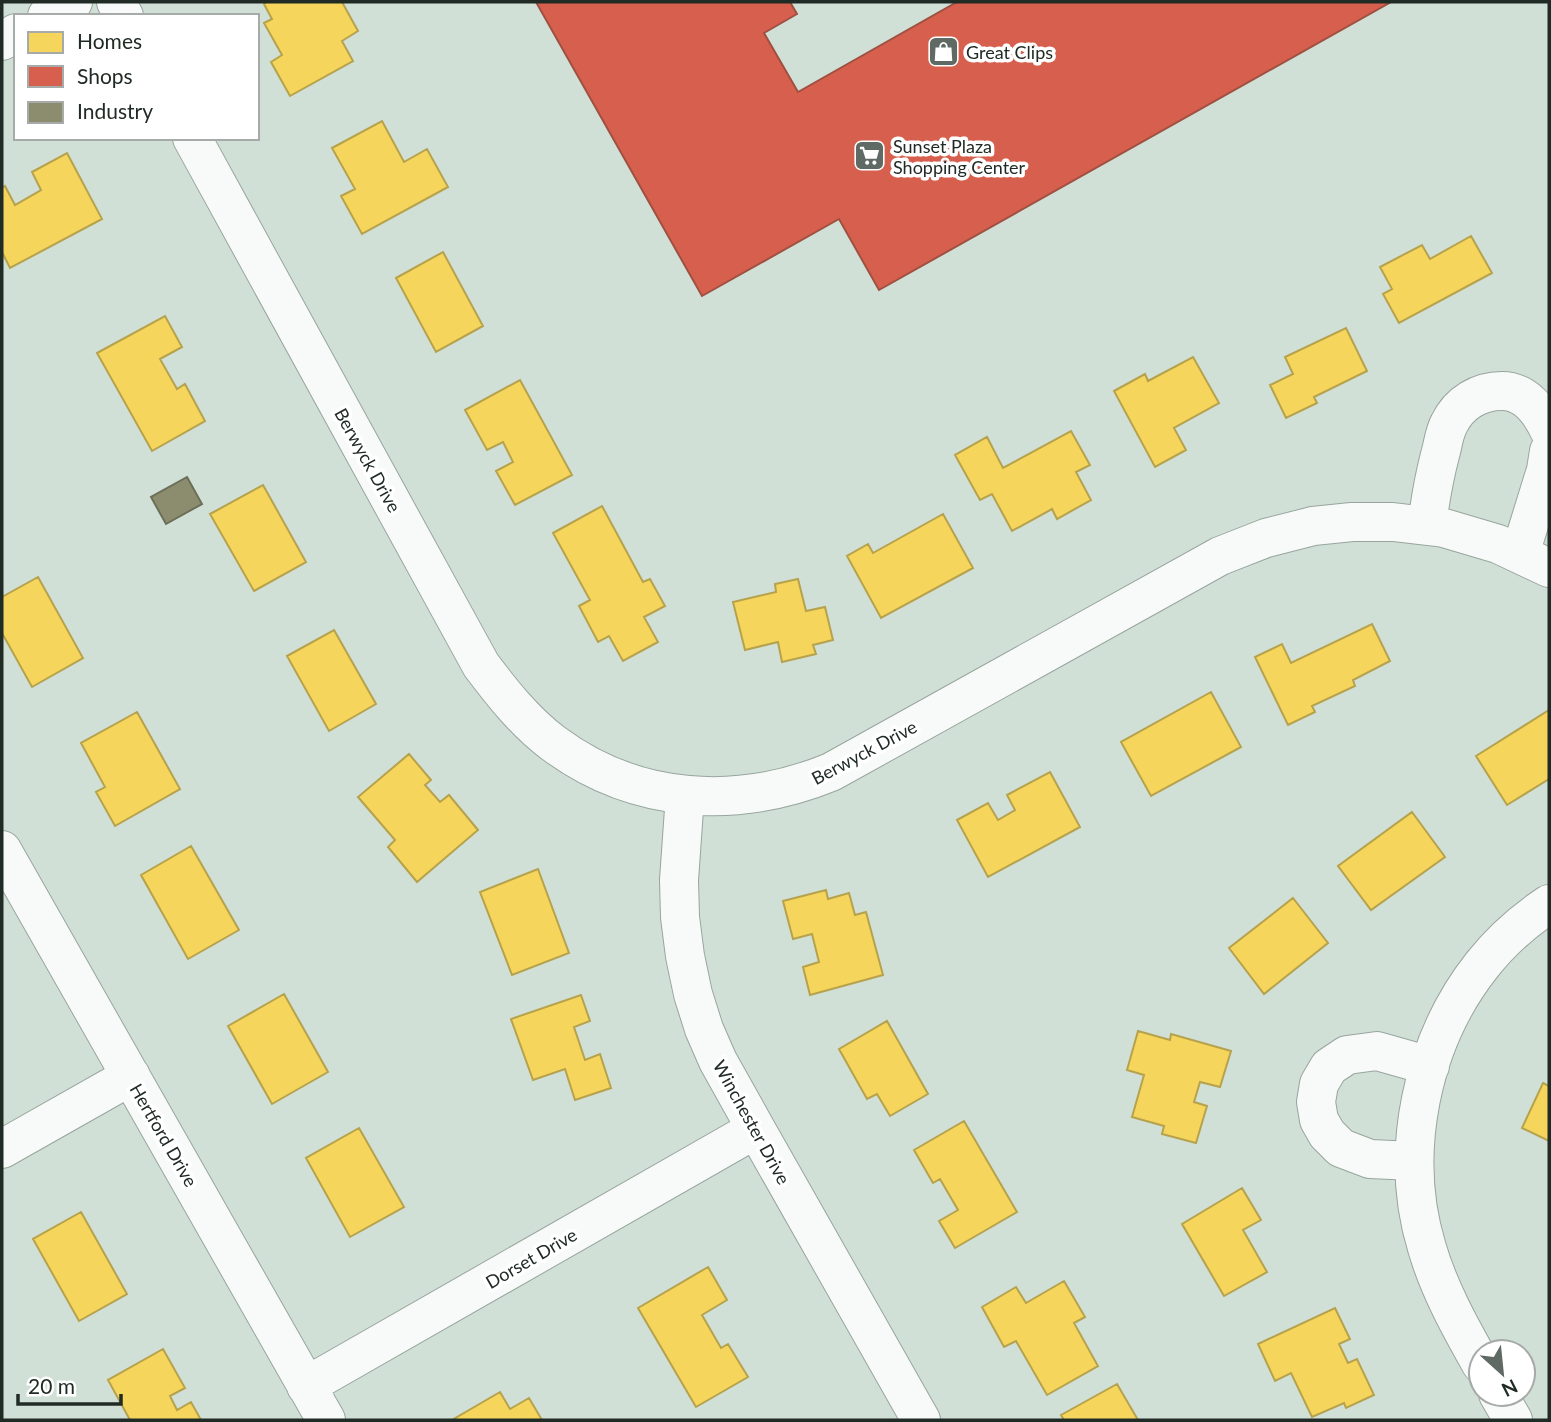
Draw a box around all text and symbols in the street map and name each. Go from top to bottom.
legend [14,14,259,140]
text: Homes [77,28,142,53]
shop icon: Great Clips [926,35,960,69]
place label: Great Clips [966,41,1053,63]
text: Shops [77,63,133,88]
text: Industry [77,98,153,123]
place label: Sunset Plaza Shopping Center [893,135,1026,178]
supermarket icon: Sunset Plaza Shopping Center [853,139,887,173]
street label: Berwyck Drive [330,404,406,516]
street label: Berwyck Drive [808,715,920,789]
street label: Winchester Drive [709,1056,795,1188]
street label: Hertford Drive [126,1079,202,1191]
street label: Dorset Drive [482,1223,580,1293]
north arrow [1467,1338,1537,1408]
scale bar [18,1362,121,1406]
text: 20 m [28,1373,75,1398]
text: N [1498,1375,1522,1402]

